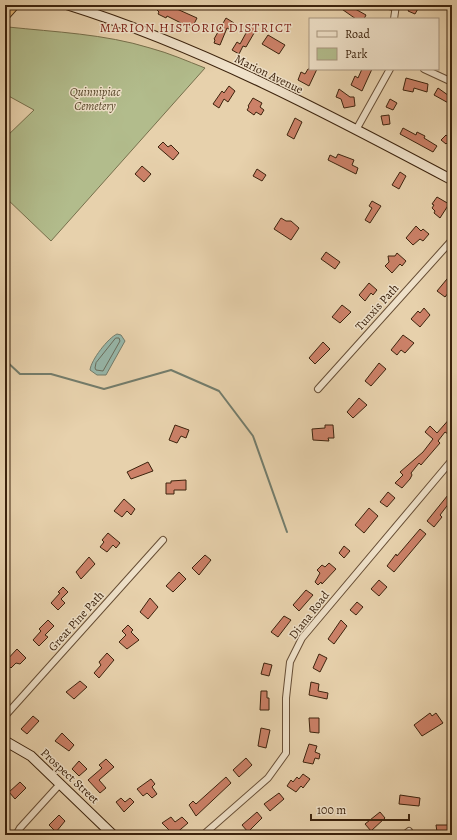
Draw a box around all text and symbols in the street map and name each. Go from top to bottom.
legend [309,18,439,70]
district label: MARION HISTORIC DISTRICT [100,19,292,36]
text: Road [345,26,371,42]
text: Park [345,46,368,62]
street label: Marion Avenue [232,51,306,97]
park label: Quinnipiac Cemetery [70,84,121,114]
street label: Tunxis Path [352,280,403,334]
street label: Great Pine Path [45,587,108,655]
street label: Diana Road [285,587,333,642]
street label: Prospect Street [37,745,103,807]
scale bar [311,796,409,822]
text: 100 m [317,802,346,818]

